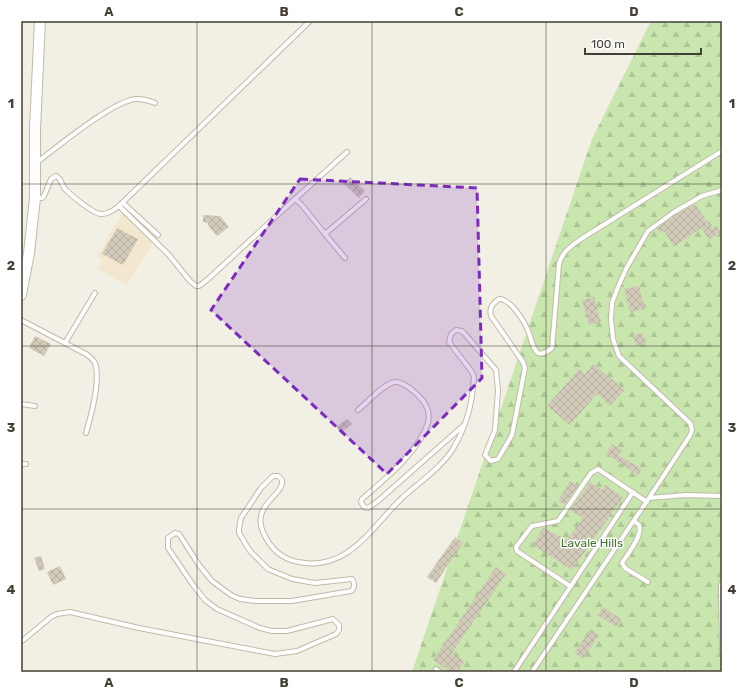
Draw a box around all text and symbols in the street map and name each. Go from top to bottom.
text: A [104,4,114,19]
text: B [279,4,289,19]
text: C [454,4,464,19]
text: D [629,4,639,19]
scale bar [585,30,701,56]
text: 100 m [591,37,625,51]
text: 1 [8,96,14,111]
text: 1 [729,96,735,111]
text: 2 [7,258,15,273]
text: 2 [728,258,736,273]
text: 3 [7,420,16,435]
text: 3 [728,420,737,435]
park label: Lavale Hills [561,536,623,550]
text: 4 [7,582,16,597]
text: 4 [728,582,737,597]
text: A [104,675,114,690]
text: B [279,675,289,690]
text: C [454,675,464,690]
text: D [629,675,639,690]

